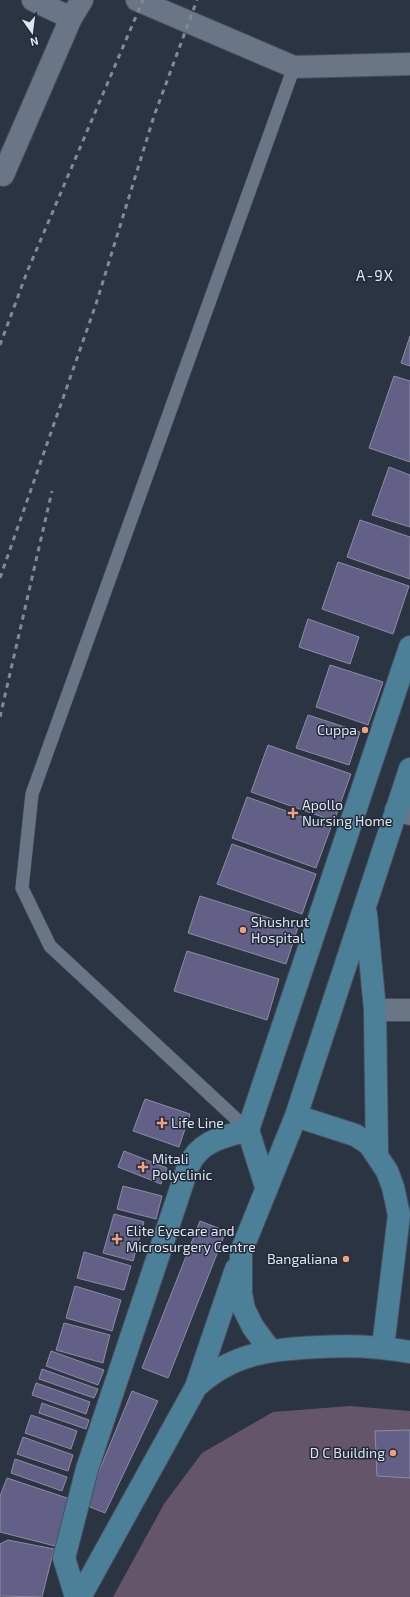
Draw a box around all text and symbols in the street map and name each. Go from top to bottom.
north arrow [12,12,52,52]
text: N [29,35,40,49]
district label: A-9X [356,266,394,284]
place label: Cuppa [317,721,357,738]
marker: Cuppa [360,725,370,735]
place label: Apollo Nursing Home [302,796,392,829]
marker: Apollo Nursing Home [287,807,299,819]
place label: Shushrut Hospital [251,913,309,946]
marker: Shushrut Hospital [238,925,248,935]
place label: Life Line [171,1114,224,1131]
marker: Life Line [156,1117,168,1129]
place label: Mitali Polyclinic [152,1150,212,1183]
marker: Mitali Polyclinic [137,1161,149,1173]
place label: Elite Eyecare and Microsurgery Centre [126,1222,256,1255]
marker: Elite Eyecare and Microsurgery Centre [111,1233,123,1245]
place label: Bangaliana [267,1250,338,1267]
marker: Bangaliana [341,1254,351,1264]
place label: D C Building [310,1444,385,1461]
marker: D C Building [388,1448,398,1458]

